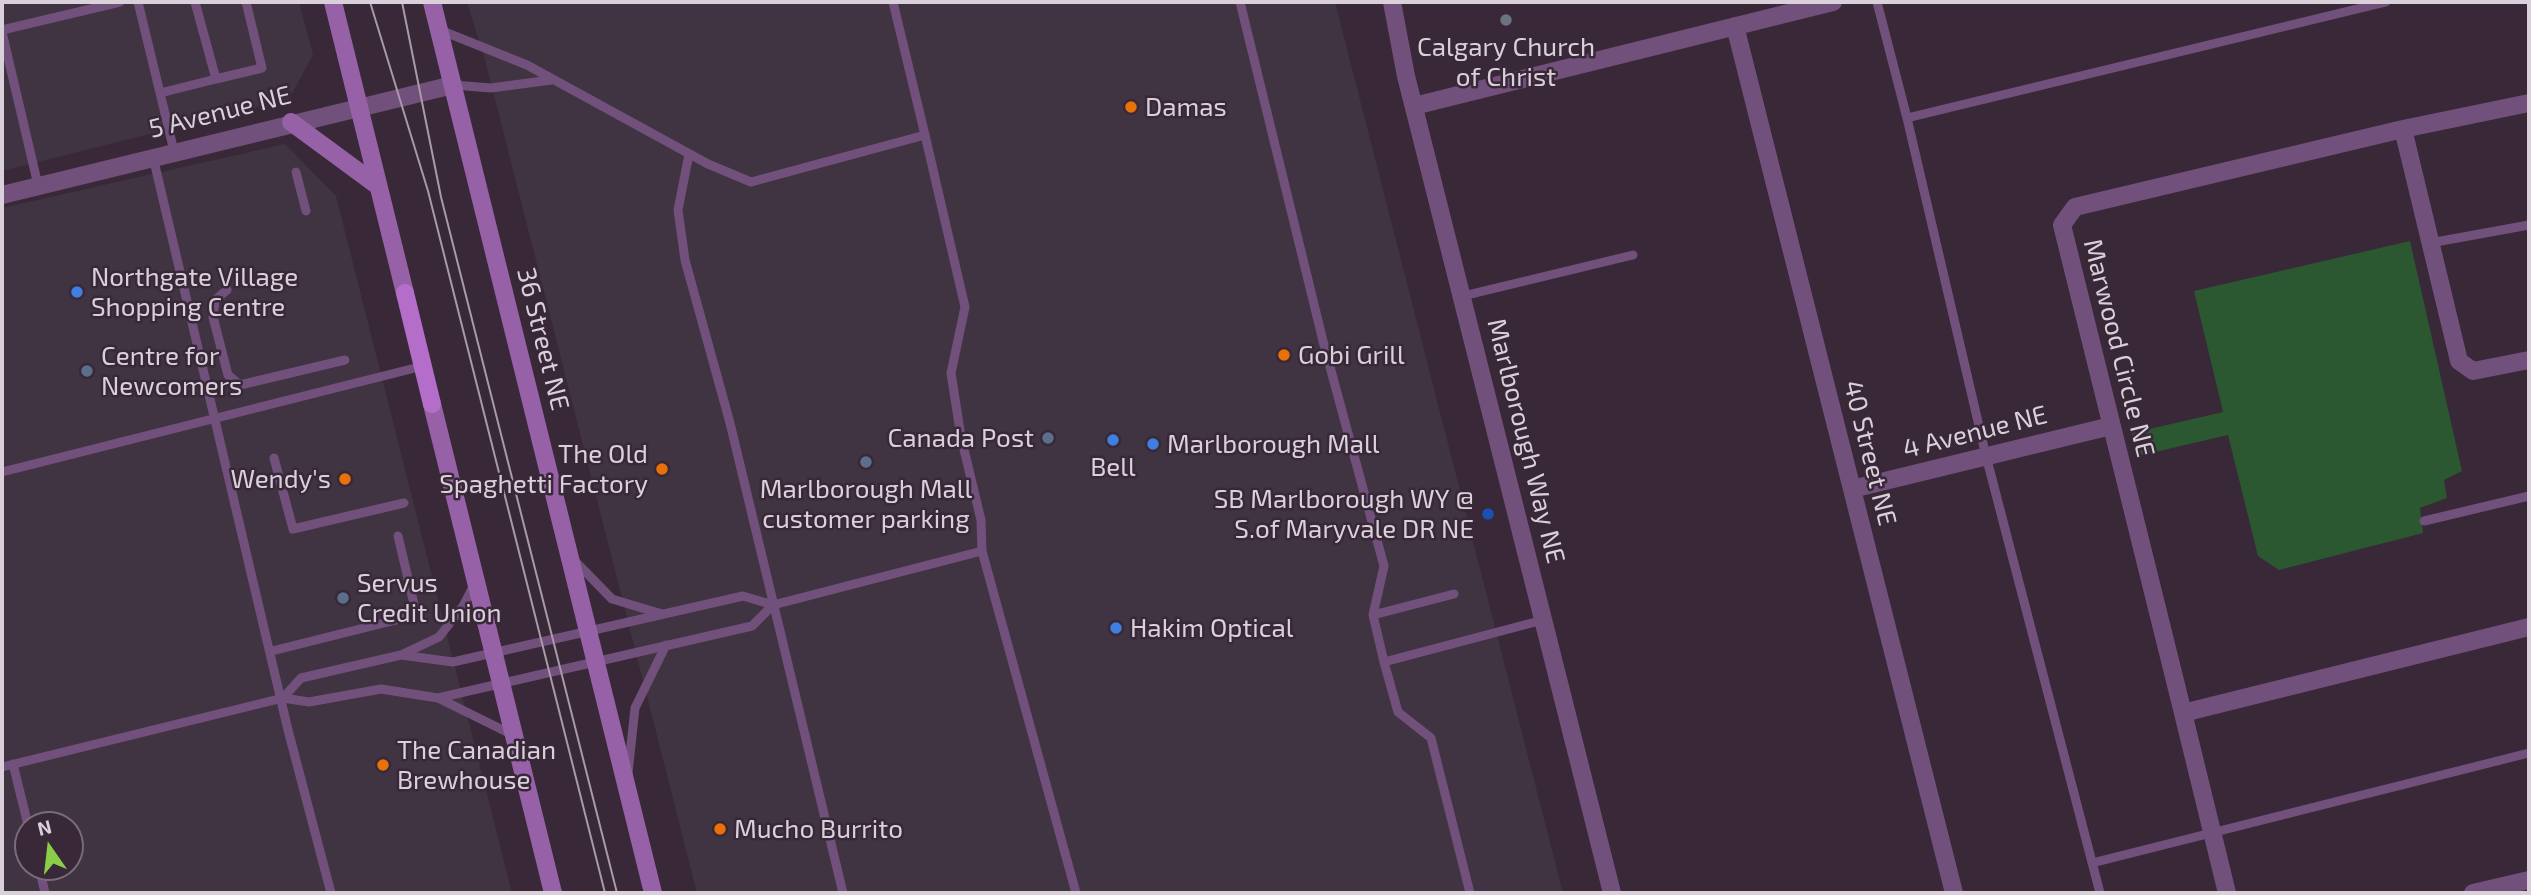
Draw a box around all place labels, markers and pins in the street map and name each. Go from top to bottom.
marker: Calgary Church of Christ [1498,12,1514,28]
place label: Calgary Church of Christ [1417,31,1595,92]
place label: Damas [1145,91,1227,123]
marker: Damas [1123,99,1139,115]
place label: Northgate Village Shopping Centre [91,261,298,322]
marker: Northgate Village Shopping Centre [69,284,85,300]
place label: Gobi Grill [1298,339,1405,371]
place label: Centre for Newcomers [101,340,242,402]
marker: Gobi Grill [1276,347,1292,363]
marker: Centre for Newcomers [79,363,95,379]
place label: Canada Post [887,422,1034,454]
place label: Marlborough Mall [1167,428,1379,460]
marker: Canada Post [1040,430,1056,446]
marker: Bell [1105,432,1121,448]
marker: Marlborough Mall [1145,436,1161,452]
place label: The Old Spaghetti Factory [439,438,648,500]
place label: Bell [1090,451,1136,483]
marker: Marlborough Mall customer parking [858,454,874,470]
marker: The Old Spaghetti Factory [654,461,670,477]
place label: Wendy's [230,463,331,495]
marker: Wendy's [337,471,353,487]
place label: Marlborough Mall customer parking [760,473,972,534]
place label: SB Marlborough WY @ S.of Maryvale DR NE [1214,483,1474,544]
marker: SB Marlborough WY @ S.of Maryvale DR NE [1480,506,1496,522]
place label: Servus Credit Union [357,567,502,628]
marker: Servus Credit Union [335,590,351,606]
place label: Hakim Optical [1130,612,1293,644]
marker: Hakim Optical [1108,620,1124,636]
place label: The Canadian Brewhouse [397,734,556,796]
marker: The Canadian Brewhouse [375,757,391,773]
place label: Mucho Burrito [734,813,903,845]
marker: Mucho Burrito [712,821,728,837]

